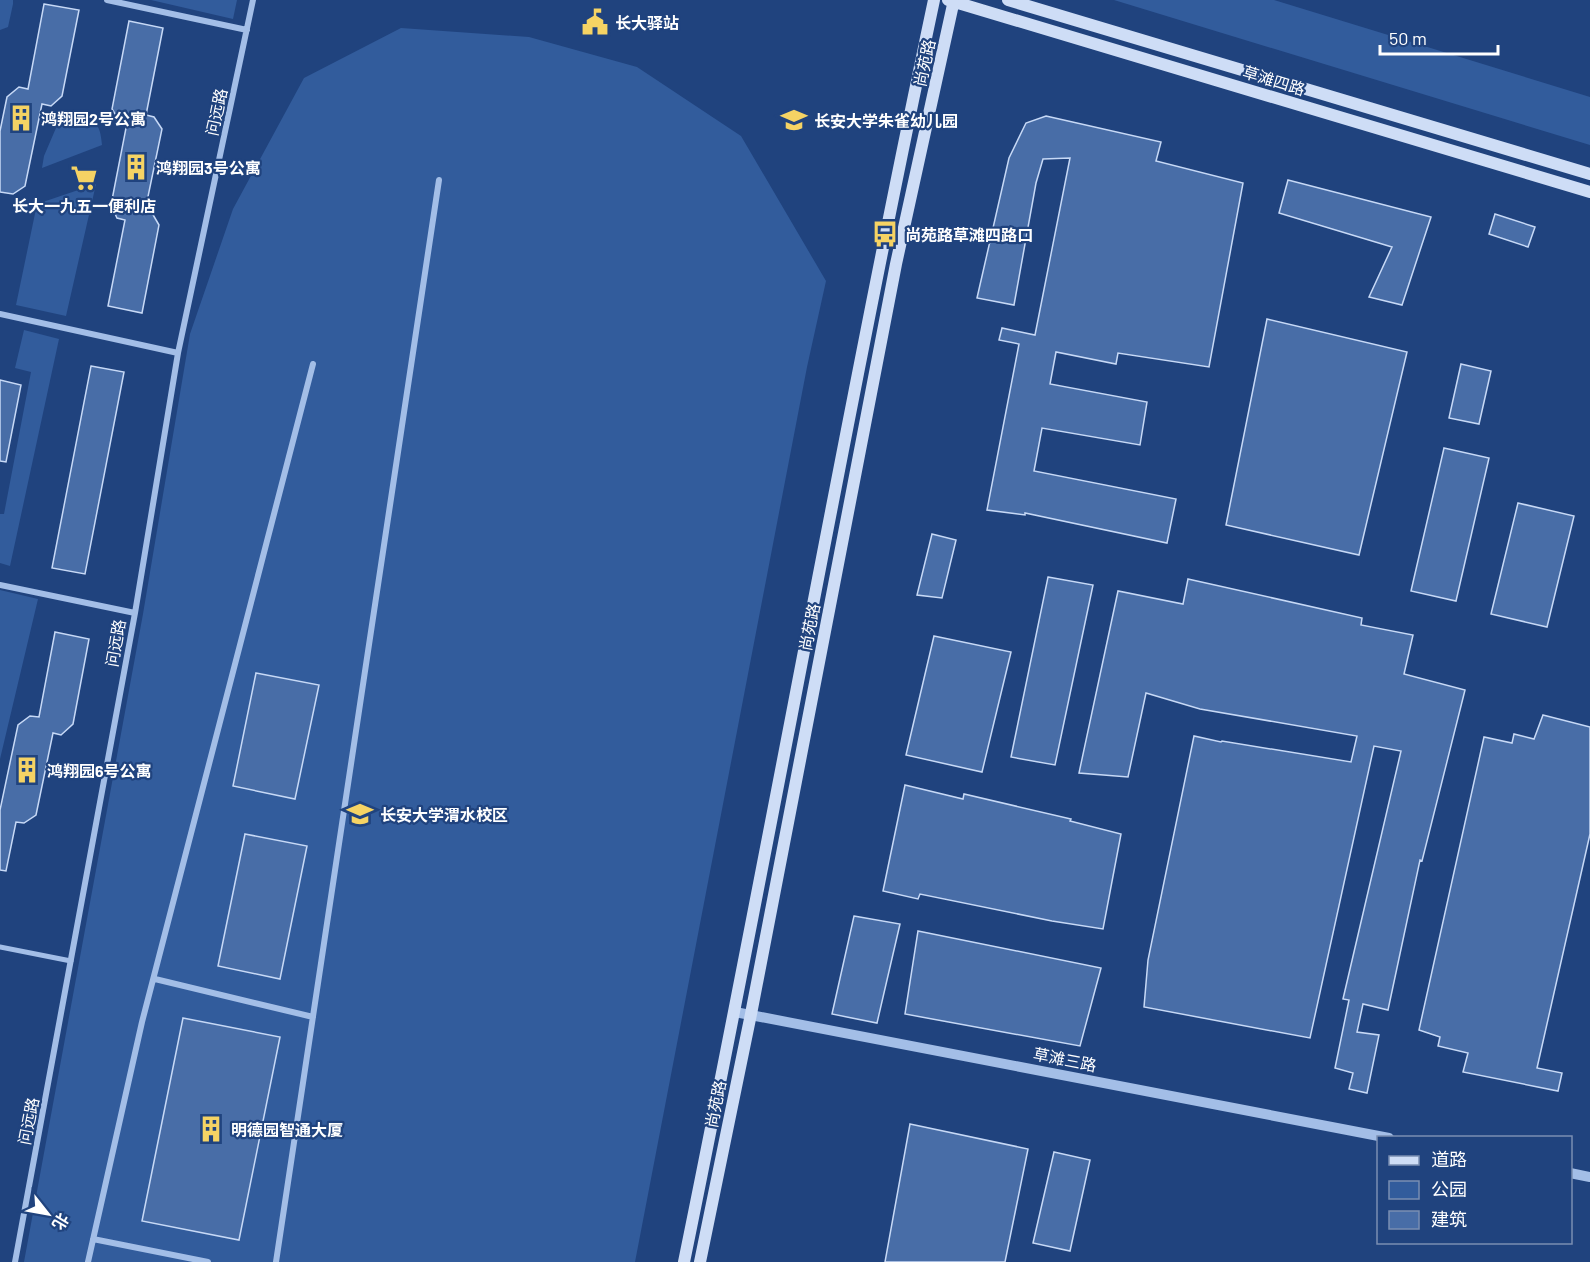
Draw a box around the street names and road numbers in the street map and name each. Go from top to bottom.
street label: 尚苑路 [910,38,938,88]
street label: 草滩四路 [1241,62,1307,98]
street label: 问远路 [202,87,230,137]
street label: 尚苑路 [795,602,823,652]
street label: 问远路 [101,618,129,668]
street label: 草滩三路 [1032,1044,1098,1074]
street label: 尚苑路 [701,1079,729,1129]
street label: 问远路 [14,1096,42,1146]

